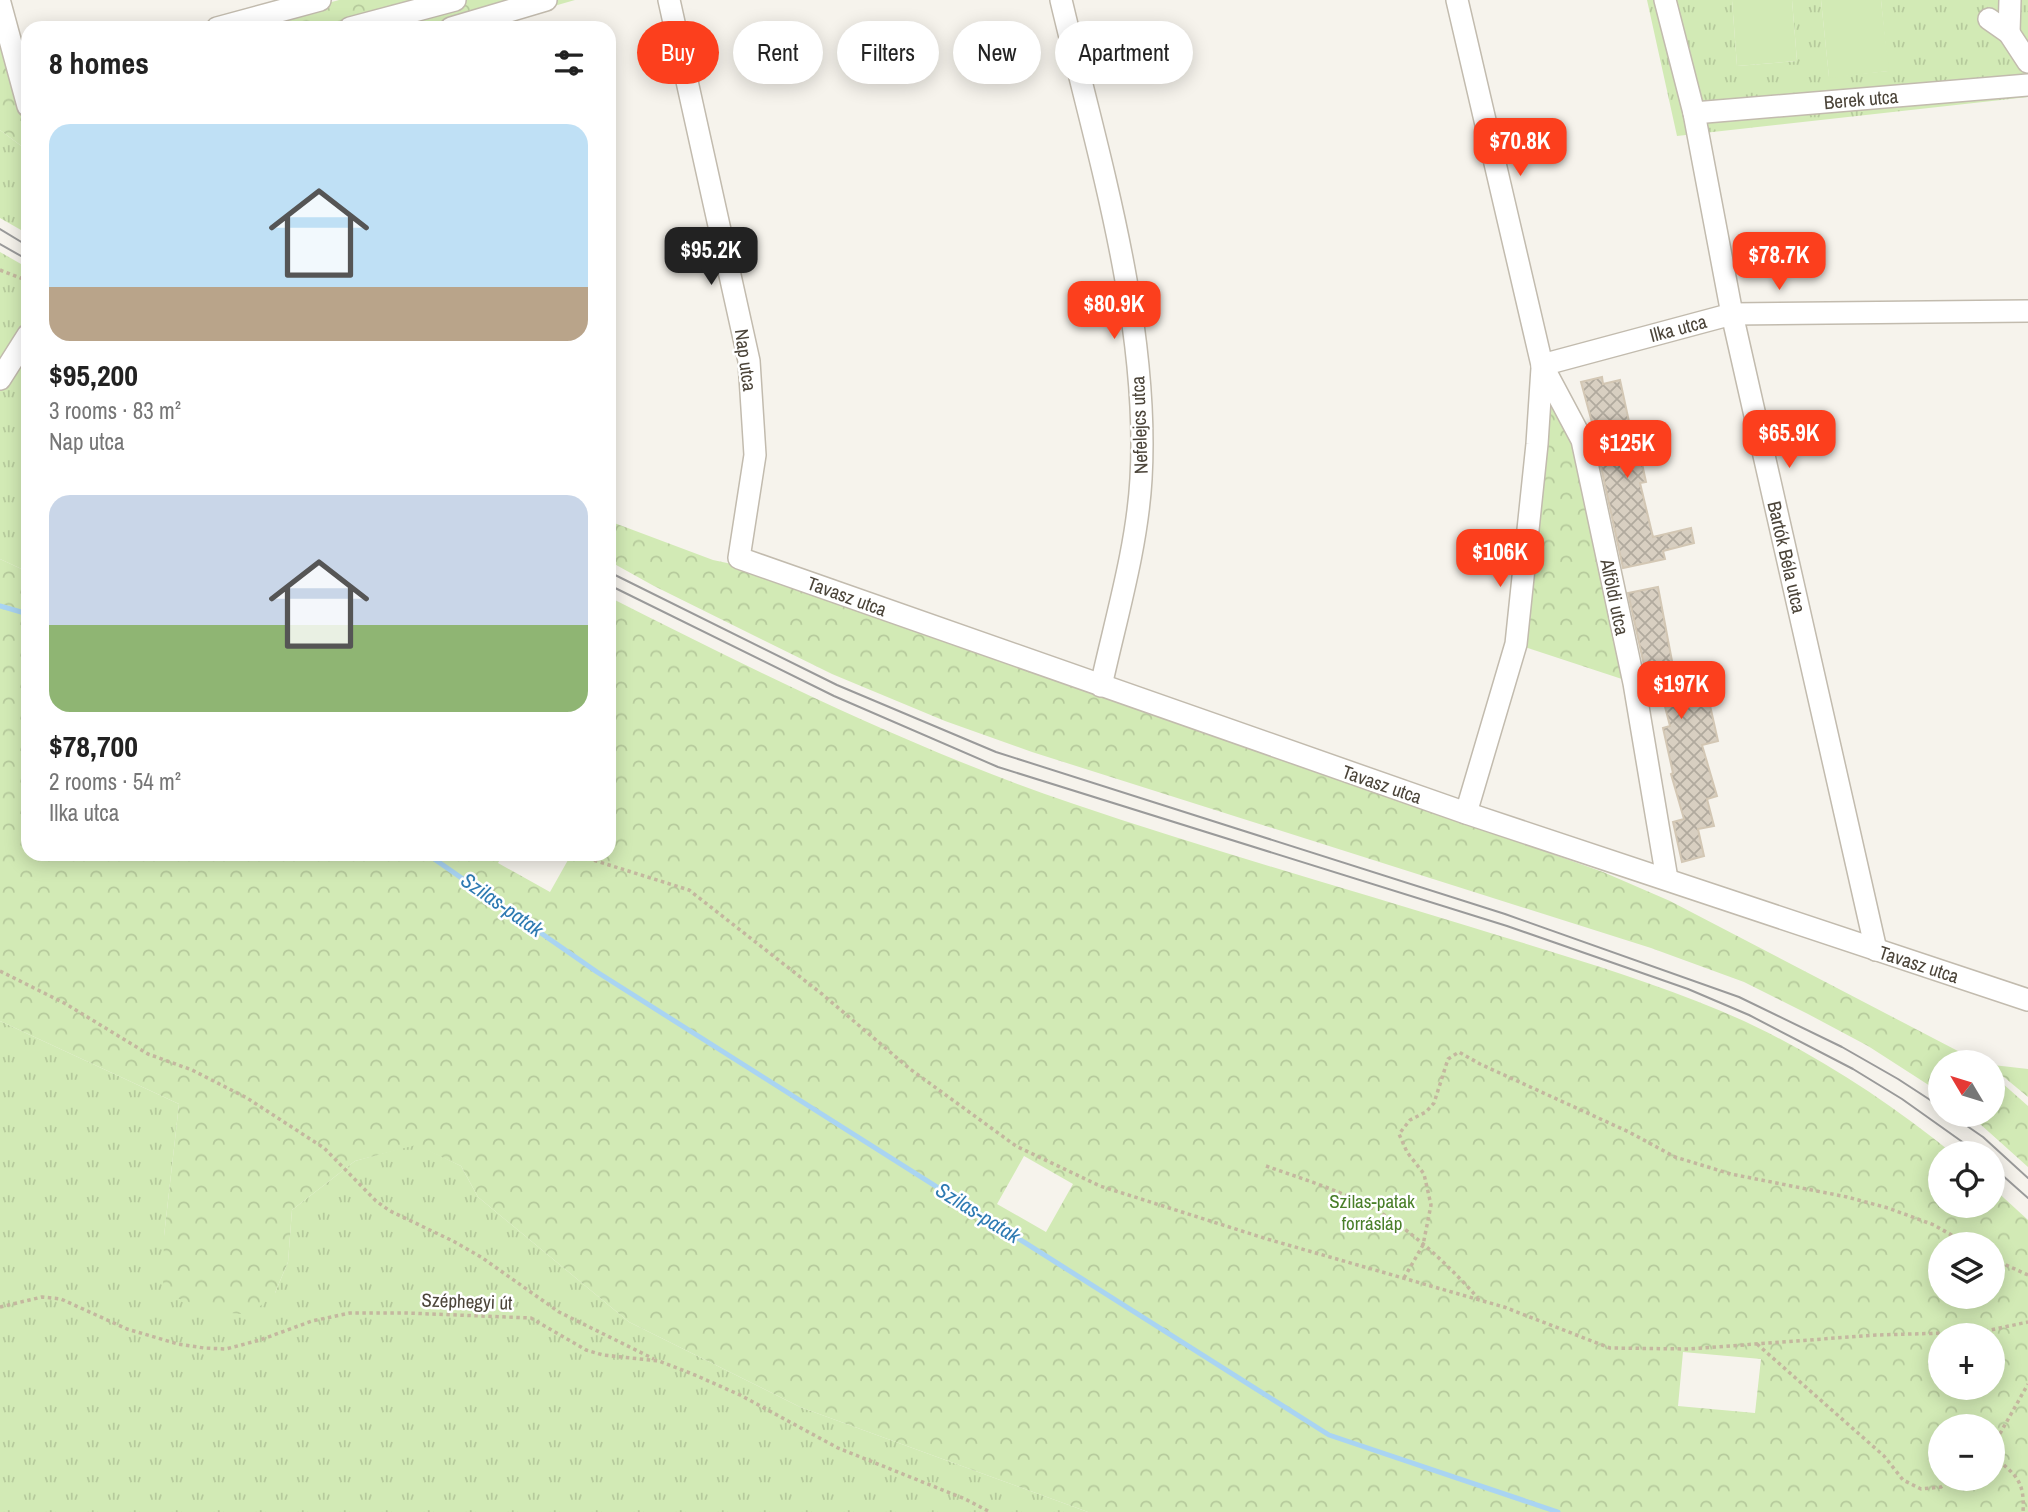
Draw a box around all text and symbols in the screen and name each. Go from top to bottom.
chip: Buy [637,21,719,84]
chip: Rent [733,21,823,84]
chip: Filters [837,21,939,84]
chip: New [953,21,1041,84]
chip: Apartment [1055,21,1193,84]
text: 8 homes [49,43,149,83]
icon: filters [550,44,588,82]
street label: Berek utca [1823,83,1900,115]
pin: $70.8K [1463,118,1577,178]
text: $70.8K [1490,125,1550,156]
icon: home [256,170,382,296]
pin: $95.2K [654,228,768,287]
pin: $78.7K [1722,232,1836,292]
text: $95.2K [681,234,741,265]
text: $78.7K [1749,239,1809,270]
pin: $80.9K [1057,282,1171,341]
text: $80.9K [1084,288,1144,319]
street label: Ilka utca [1647,308,1710,348]
street label: Nap utca [729,327,763,393]
text: $95,200 [49,355,138,395]
street label: Nefelejcs utca [1124,375,1154,474]
text: 3 rooms · 83 m² [49,395,181,426]
pin: $65.9K [1732,410,1846,470]
text: $65.9K [1759,417,1819,448]
pin: $125K [1578,420,1676,480]
text: Nap utca [49,426,125,457]
text: $125K [1599,427,1655,458]
street label: Bartók Béla utca [1761,498,1813,616]
pin: $106K [1451,530,1549,589]
text: $106K [1472,536,1528,567]
icon: home [256,541,382,667]
street label: Alföldi utca [1594,556,1636,638]
street label: Tavasz utca [804,570,891,622]
pin: $197K [1632,662,1730,721]
text: $197K [1653,668,1709,699]
text: $78,700 [49,726,138,766]
street label: Tavasz utca [1339,758,1426,810]
text: 2 rooms · 54 m² [49,766,181,797]
text: Ilka utca [49,797,119,828]
water label: Szilas-patak [455,866,551,944]
street label: Tavasz utca [1876,939,1963,989]
north arrow [1928,1050,2006,1127]
map controls [1928,1050,2005,1491]
button: locate [1928,1141,2005,1218]
water label: Szilas-patak [930,1175,1027,1251]
park label: Szilas-patak forrásláp [1329,1188,1415,1236]
button: layers [1928,1232,2005,1309]
street label: Széphegyi út [421,1286,514,1316]
button: + [1928,1323,2005,1400]
button: − [1928,1414,2005,1491]

